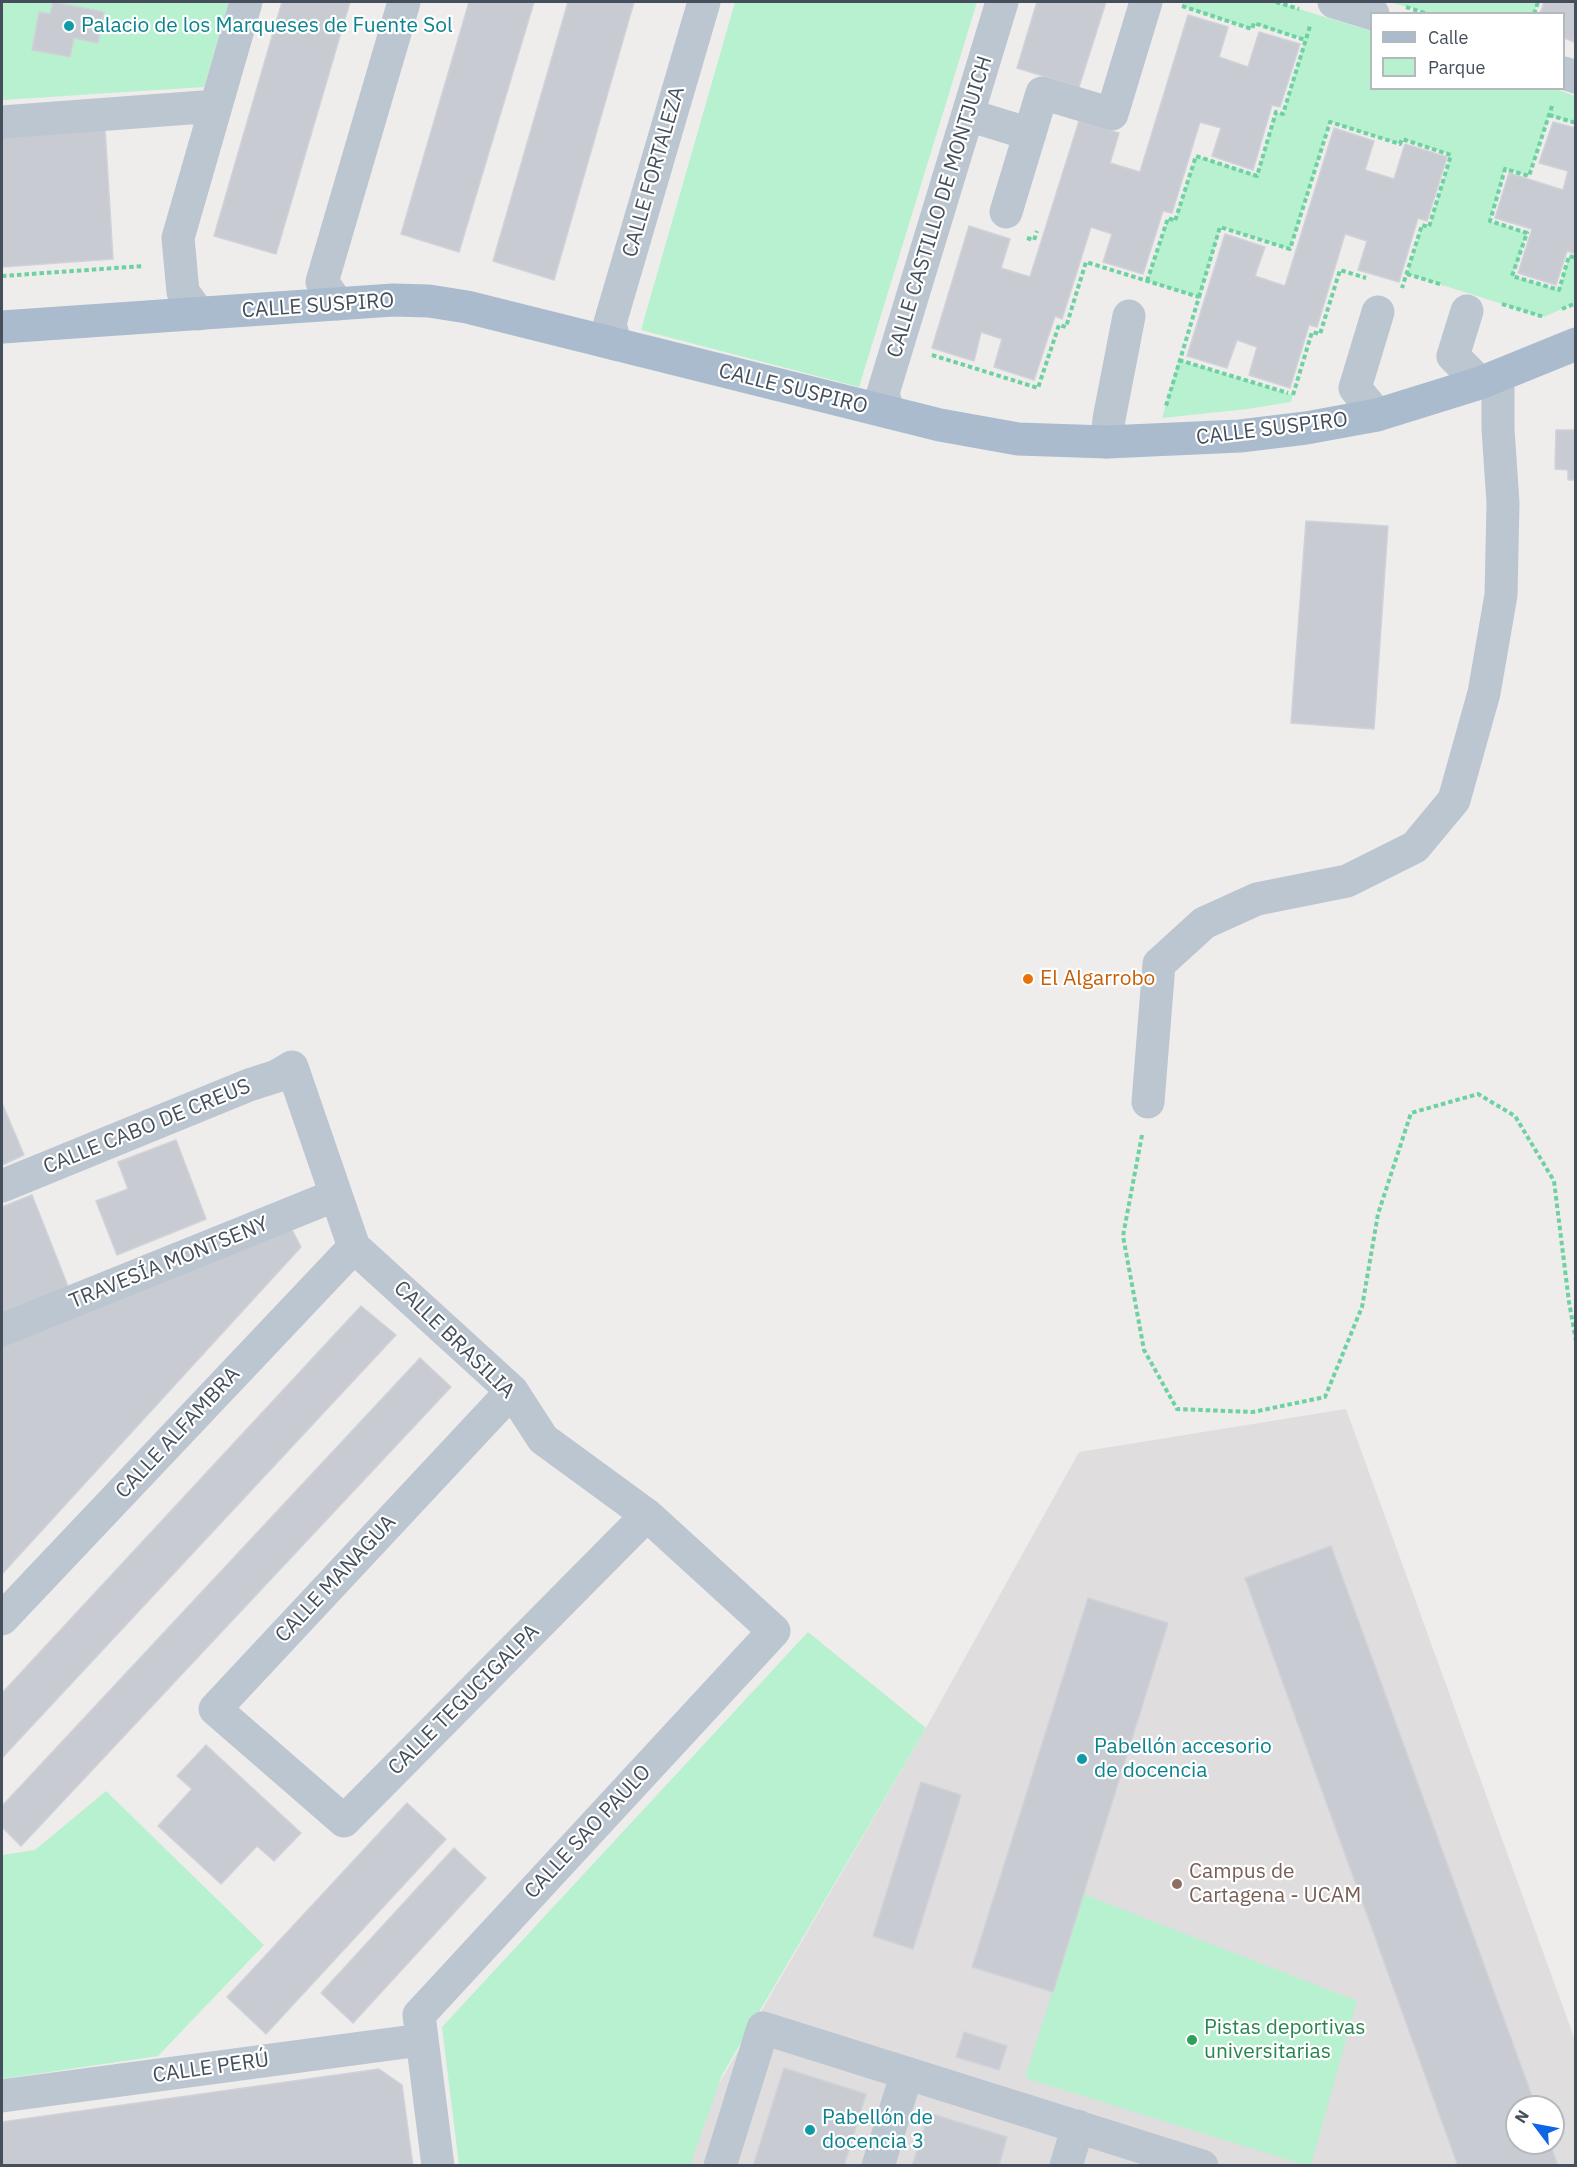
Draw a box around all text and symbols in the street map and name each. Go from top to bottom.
legend [1370,12,1565,90]
place label: Palacio de los Marqueses de Fuente Sol [81,13,453,39]
marker: Palacio de los Marqueses de Fuente Sol [62,19,76,33]
text: Calle [1428,26,1468,49]
street label: CALLE CASTILLO DE MONTJUICH [882,53,998,361]
text: Parque [1428,56,1485,79]
street label: CALLE FORTALEZA [618,84,690,260]
street label: CALLE SUSPIRO [241,288,395,324]
street label: CALLE SUSPIRO [716,358,870,420]
street label: CALLE SUSPIRO [1195,407,1349,451]
place label: El Algarrobo [1040,966,1155,992]
marker: El Algarrobo [1021,972,1035,986]
street label: CALLE CABO DE CREUS [40,1074,254,1180]
street label: TRAVESÍA MONTSENY [66,1212,272,1314]
street label: CALLE BRASILIA [388,1276,520,1404]
street label: CALLE ALFAMBRA [111,1362,245,1504]
street label: CALLE MANAGUA [270,1510,402,1648]
street label: CALLE TEGUCIGALPA [383,1619,545,1781]
place label: Pabellón accesorio de docencia [1094,1734,1272,1784]
marker: Pabellón accesorio de docencia [1075,1752,1089,1766]
street label: CALLE SAO PAULO [519,1760,657,1904]
place label: Campus de Cartagena - UCAM [1189,1859,1361,1909]
marker: Campus de Cartagena - UCAM [1170,1877,1184,1891]
place label: Pistas deportivas universitarias [1204,2015,1365,2065]
marker: Pistas deportivas universitarias [1185,2033,1199,2047]
street label: CALLE PERÚ [151,2047,271,2089]
north arrow [1505,2095,1565,2155]
place label: Pabellón de docencia 3 [822,2105,933,2155]
text: N [1510,2106,1533,2127]
marker: Pabellón de docencia 3 [803,2123,817,2137]

